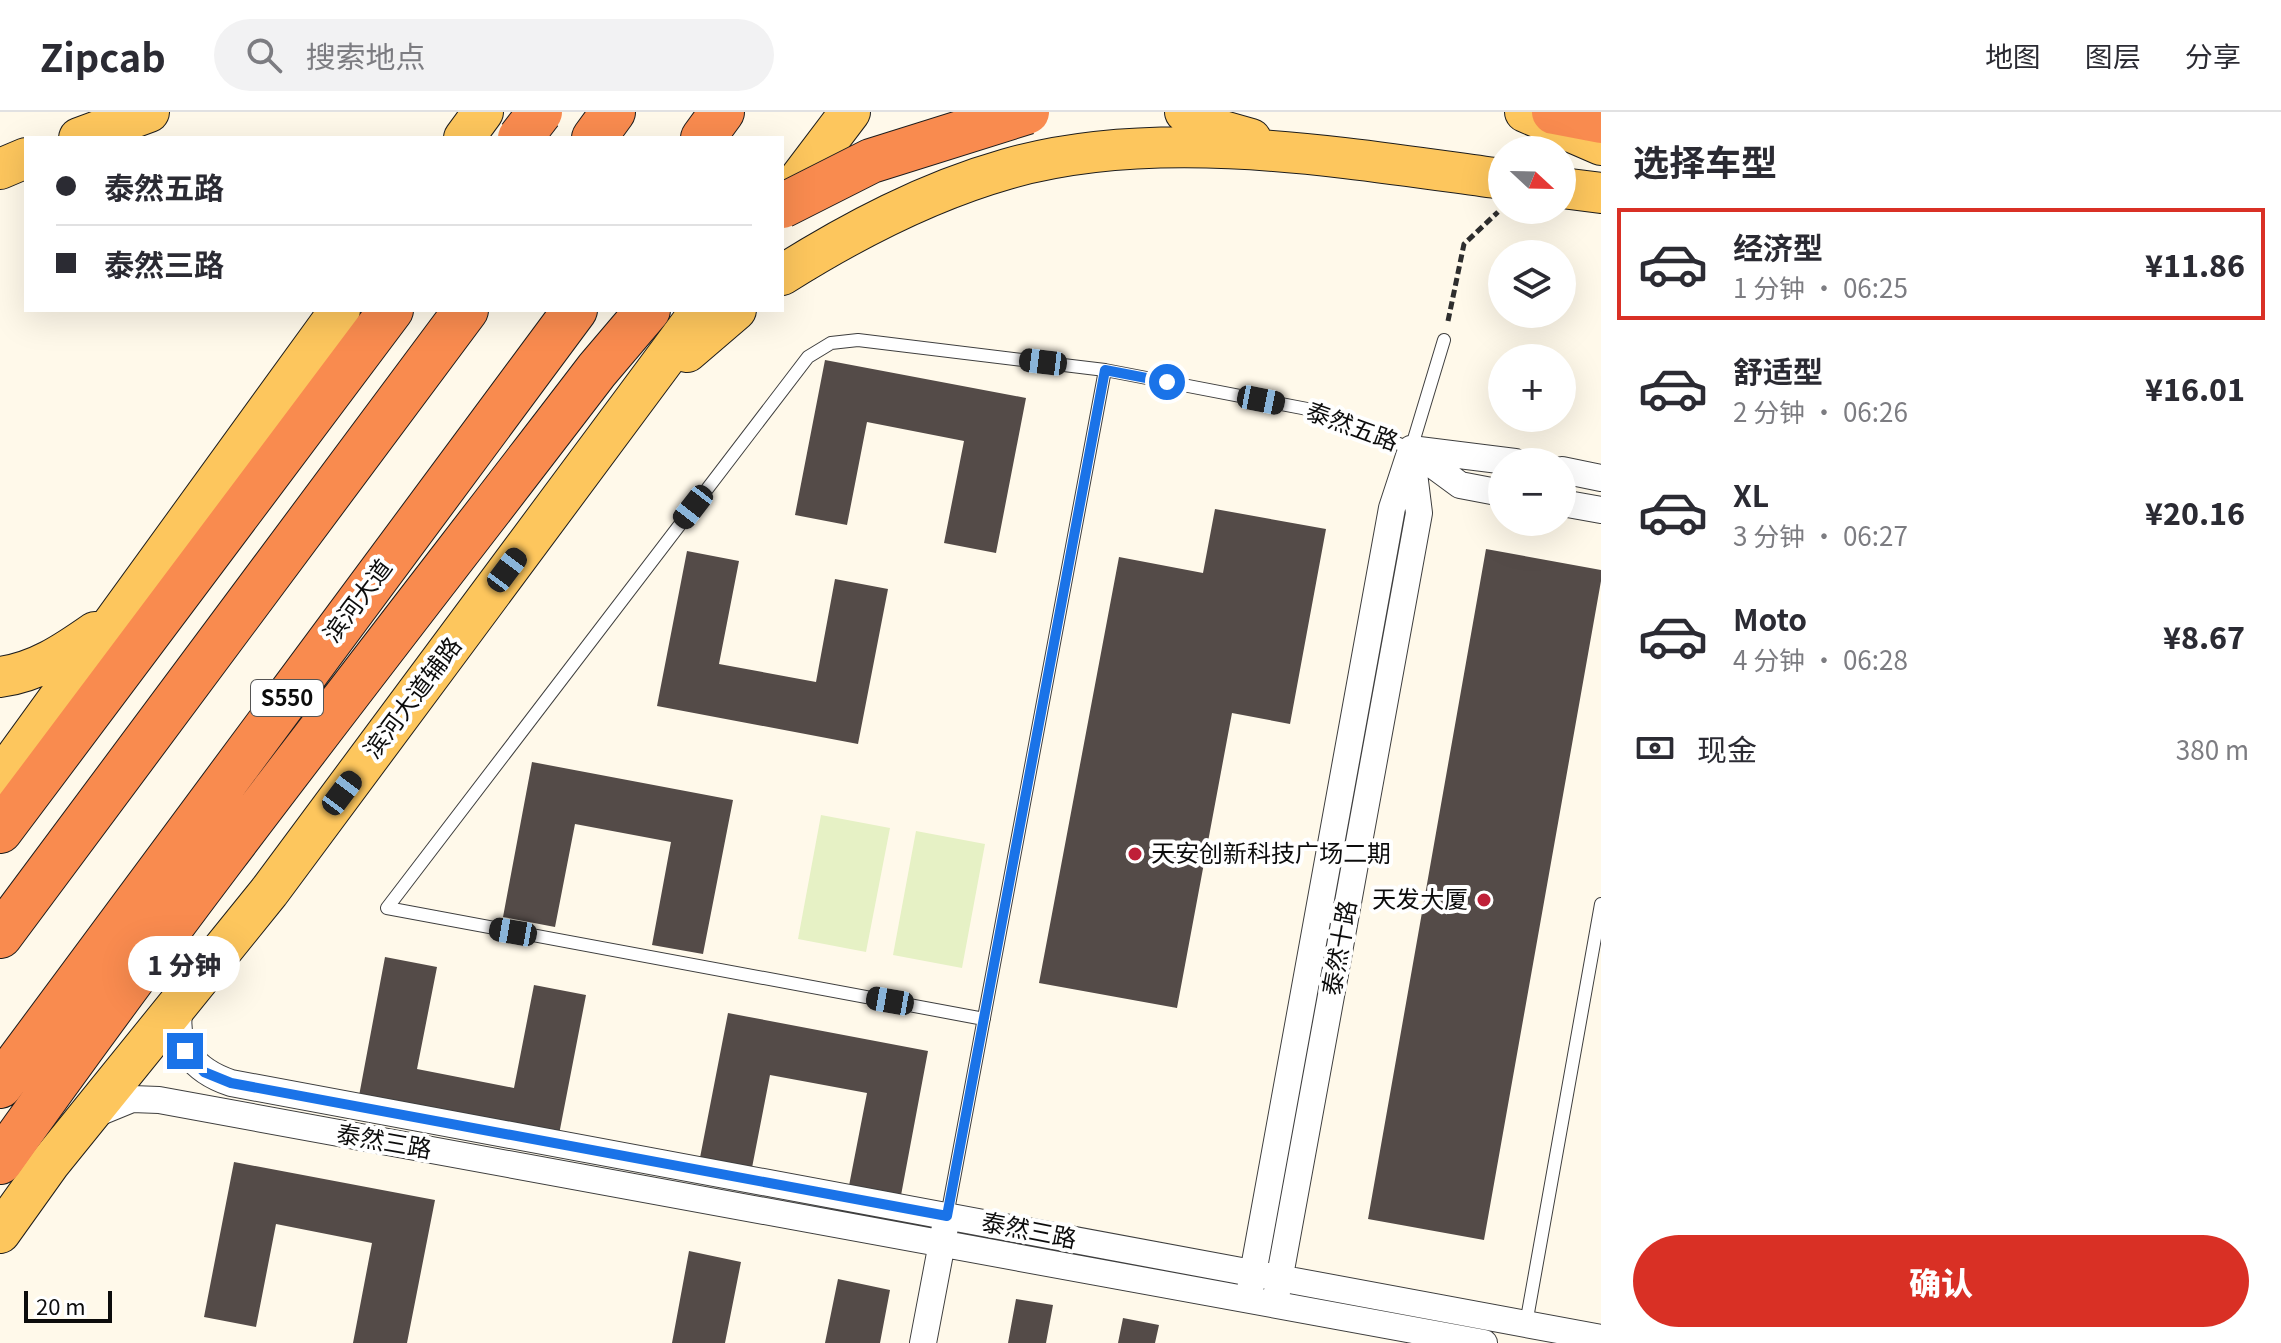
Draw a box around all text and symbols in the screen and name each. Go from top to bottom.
search box [214,19,774,91]
text: Zipcab [40,28,166,83]
icon: search [242,33,286,77]
text: 搜索地点 [306,33,426,77]
text: 地图 [1985,35,2041,75]
text: 图层 [2085,35,2141,75]
text: 分享 [2185,35,2241,75]
text: 选择车型 [1633,134,1777,186]
north arrow [1488,136,1576,224]
map controls [1488,136,1576,536]
text: 泰然五路 [104,164,224,208]
text: 经济型 [1733,224,1823,268]
icon: car [1637,228,1709,300]
button: layers [1488,240,1576,328]
text: 泰然三路 [104,241,224,285]
text: ¥11.86 [2145,242,2245,286]
text: 1 分钟 · 06:25 [1733,268,1908,305]
button: + [1488,344,1576,432]
car [1018,347,1068,377]
text: 舒适型 [1733,348,1823,392]
icon: car [1637,352,1709,424]
route start [1149,364,1185,400]
text: ¥16.01 [2145,366,2245,410]
car [1235,384,1287,416]
street label: 泰然五路 [1302,392,1404,458]
text: 2 分钟 · 06:26 [1733,392,1908,429]
button: − [1488,448,1576,536]
text: XL [1733,472,1769,516]
icon: car [1637,476,1709,548]
car [669,481,717,533]
text: ¥20.16 [2145,490,2245,534]
text: 3 分钟 · 06:27 [1733,516,1908,553]
car [483,544,531,596]
street label: 滨河大道 [313,551,399,648]
text: Moto [1733,596,1807,640]
icon: car [1637,600,1709,672]
text: ¥8.67 [2163,614,2245,658]
street label: 滨河大道辅路 [354,628,468,765]
text: 4 分钟 · 06:28 [1733,640,1908,677]
road number: S550 [251,680,323,716]
icon: cash [1633,726,1677,770]
text: 现金 [1697,726,1757,770]
text: 380 m [2176,730,2249,767]
car [318,767,366,819]
place label: 天安创新科技广场二期 [1151,834,1391,869]
marker: 天安创新科技广场二期 [1126,845,1144,863]
place label: 天发大厦 [1372,880,1468,915]
marker: 天发大厦 [1475,891,1493,909]
street label: 泰然十路 [1312,897,1363,998]
car [487,916,539,948]
callout: 1 分钟 [129,935,241,991]
text: 1 分钟 [147,945,221,982]
car [864,985,916,1017]
route end [167,1033,203,1069]
street label: 泰然三路 [334,1114,435,1165]
street label: 泰然三路 [979,1202,1080,1255]
button: 确认 [1633,1235,2249,1327]
scale bar [24,1287,112,1323]
text: 20 m [36,1289,86,1321]

